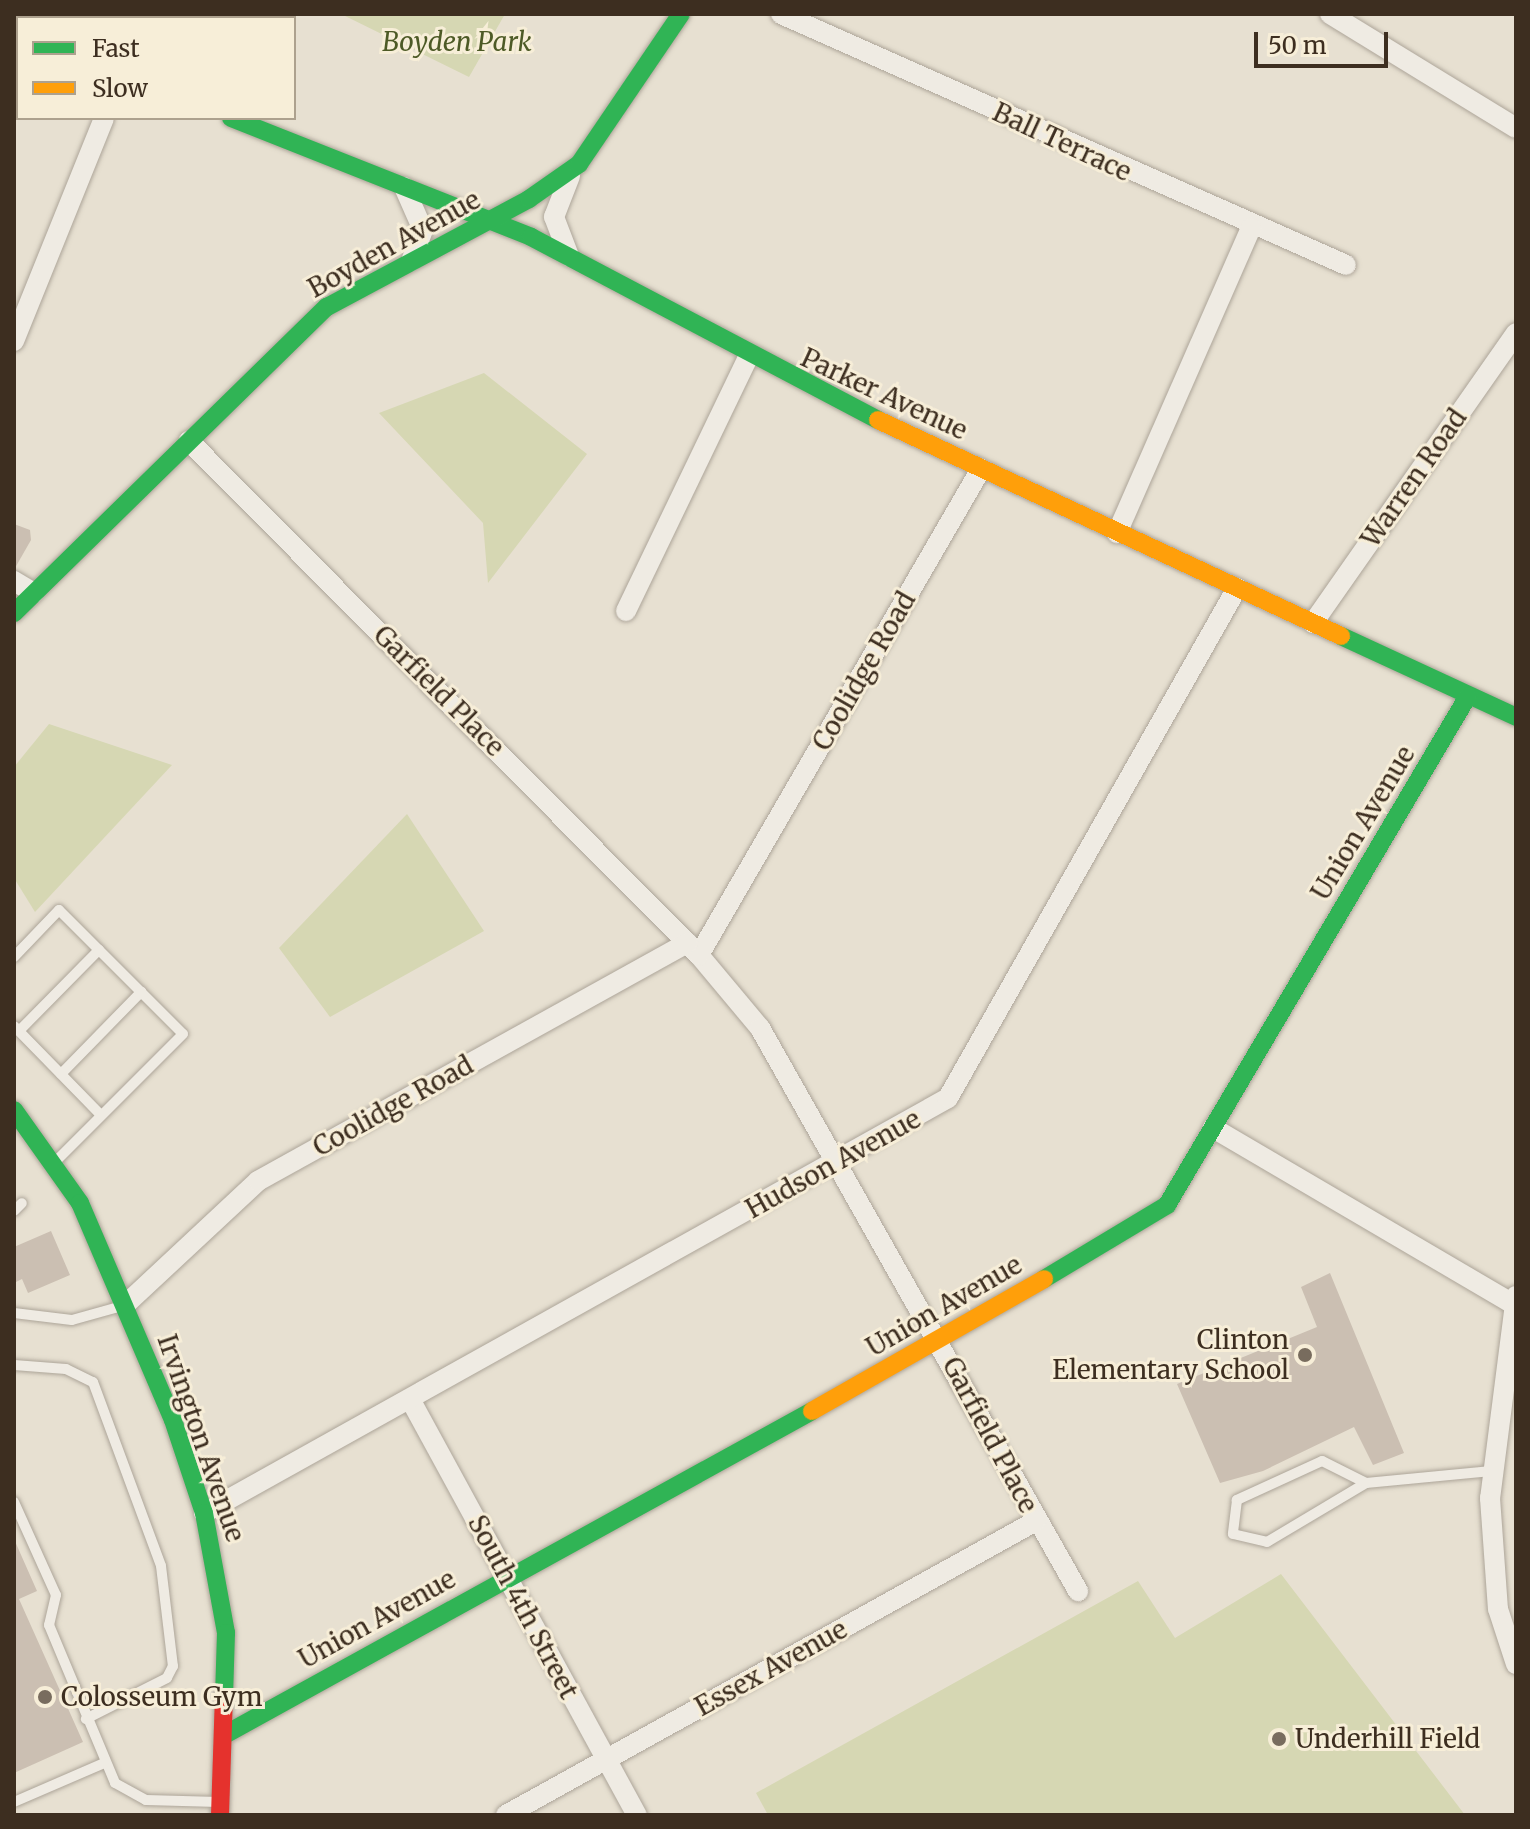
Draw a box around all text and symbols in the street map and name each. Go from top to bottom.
legend [16,16,296,120]
scale bar [1258,16,1392,66]
park label: Boyden Park [382,26,532,58]
text: 50 m [1268,30,1327,61]
text: Fast [92,33,140,64]
text: Slow [92,73,148,104]
street label: Ball Terrace [988,96,1136,188]
street label: Boyden Avenue [303,184,485,304]
street label: Parker Avenue [796,342,972,446]
street label: Warren Road [1355,403,1473,553]
street label: Coolidge Road [806,586,922,756]
street label: Garfield Place [367,619,511,763]
street label: Union Avenue [1305,740,1421,906]
street label: Coolidge Road [308,1049,478,1163]
street label: Hudson Avenue [740,1103,926,1225]
street label: Union Avenue [861,1249,1027,1363]
place label: Clinton Elementary School [1052,1324,1289,1386]
street label: Irvington Avenue [151,1330,251,1546]
marker: Clinton Elementary School [1296,1346,1314,1364]
street label: Garfield Place [936,1352,1044,1518]
street label: South 4th Street [461,1510,585,1704]
street label: Union Avenue [293,1563,461,1675]
street label: Essex Avenue [690,1613,852,1723]
place label: Colosseum Gym [61,1681,263,1713]
marker: Colosseum Gym [36,1688,54,1706]
place label: Underhill Field [1295,1723,1480,1755]
marker: Underhill Field [1270,1730,1288,1748]

